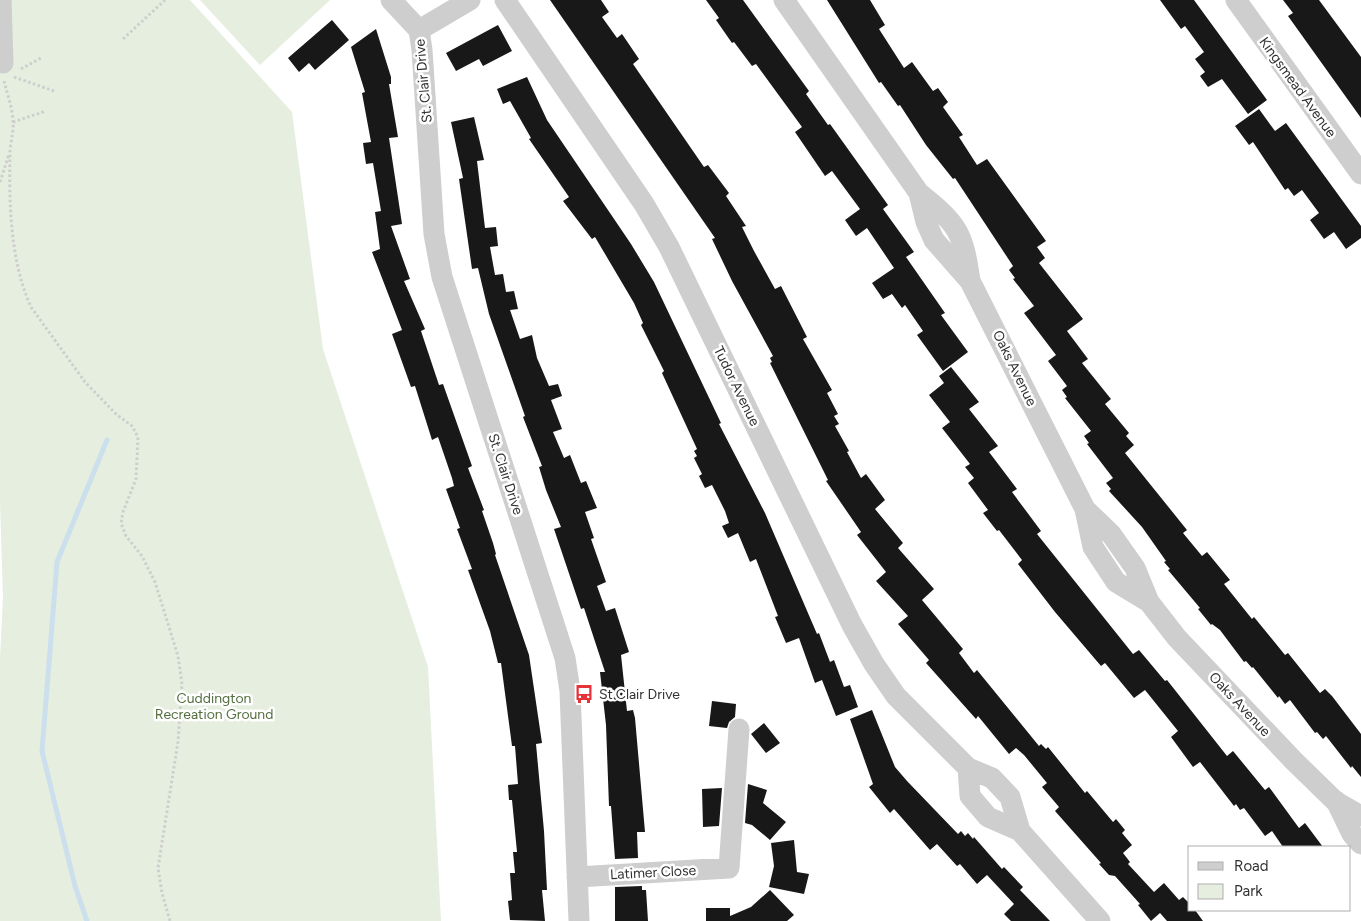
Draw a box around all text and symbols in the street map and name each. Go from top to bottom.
street label: Kingsmead Avenue [1255,34,1340,141]
street label: St. Clair Drive [411,38,436,124]
street label: Oaks Avenue [989,328,1040,409]
street label: Tudor Avenue [710,344,763,429]
street label: St. Clair Drive [484,431,527,517]
street label: Oaks Avenue [1205,669,1274,740]
bus stop icon: St.Clair Drive [573,683,595,705]
place label: St.Clair Drive [599,686,680,703]
park label: Cuddington Recreation Ground [155,690,273,723]
legend [1188,846,1351,911]
text: Road [1234,857,1269,875]
street label: Latimer Close [610,862,697,883]
text: Park [1234,882,1263,900]

